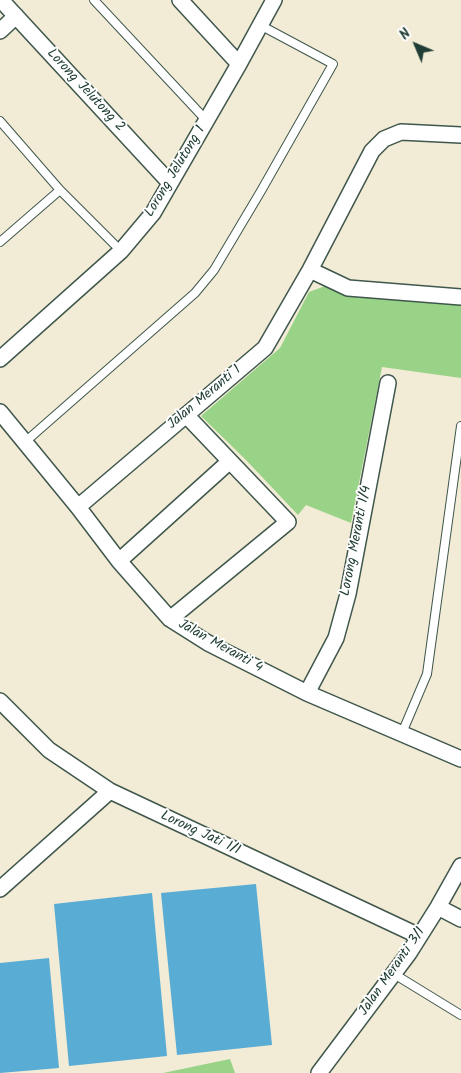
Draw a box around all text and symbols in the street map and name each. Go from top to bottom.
north arrow [391,20,441,70]
text: N [394,23,416,45]
street label: Lorong Jelutong 2 [42,46,128,136]
street label: Lorong Jelutong 1 [142,123,210,221]
street label: Jalan Meranti 1 [165,362,245,434]
street label: Lorong Meranti 1/4 [338,484,376,598]
street label: Jalan Meranti 4 [175,617,265,677]
street label: Lorong Jati 1/1 [158,808,242,860]
street label: Jalan Meranti 3/1 [356,925,430,1019]

